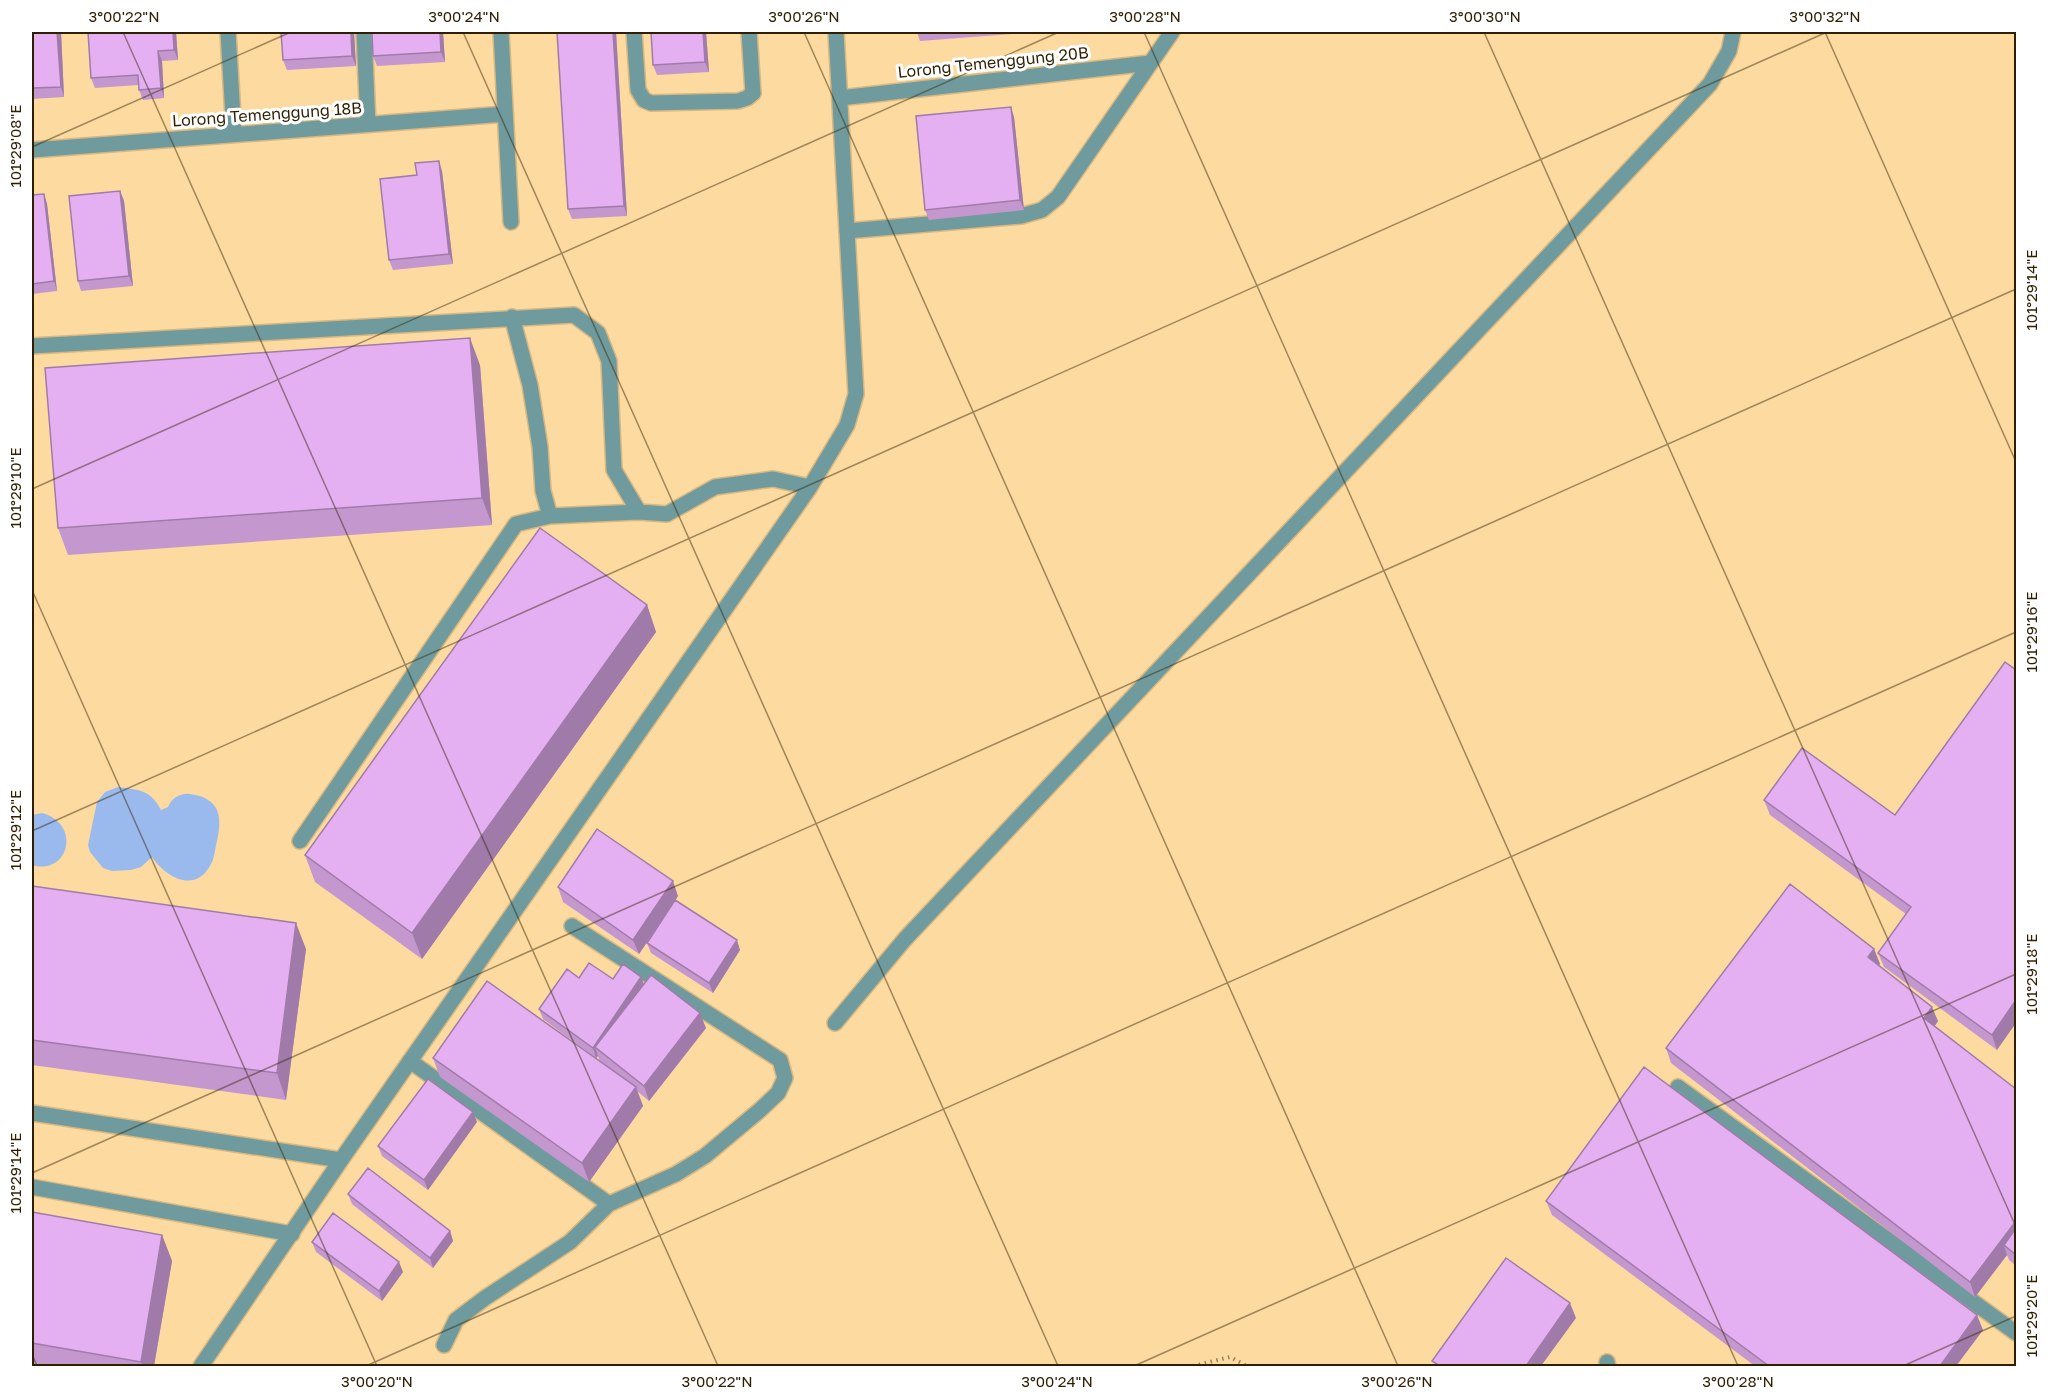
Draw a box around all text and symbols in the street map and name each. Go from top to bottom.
text: 3°00'22"N [88,7,160,25]
text: 3°00'24"N [428,7,500,25]
text: 3°00'26"N [768,7,840,25]
text: 3°00'28"N [1109,7,1181,25]
text: 3°00'30"N [1449,7,1521,25]
text: 3°00'32"N [1789,7,1861,25]
street label: Lorong Temenggung 20B [897,42,1089,82]
street label: Lorong Temenggung 18B [171,97,363,131]
text: 101°29'08"E [6,104,24,188]
text: 101°29'14"E [2022,249,2040,331]
text: 101°29'10"E [6,447,24,529]
text: 101°29'16"E [2022,592,2040,672]
text: 101°29'12"E [6,790,24,870]
text: 101°29'18"E [2022,933,2040,1015]
text: 101°29'14"E [6,1132,24,1214]
text: 101°29'20"E [2022,1275,2040,1357]
text: 3°00'20"N [341,1372,413,1390]
text: 3°00'22"N [681,1372,753,1390]
text: 3°00'24"N [1021,1372,1093,1390]
text: 3°00'26"N [1361,1372,1433,1390]
text: 3°00'28"N [1702,1372,1774,1390]

